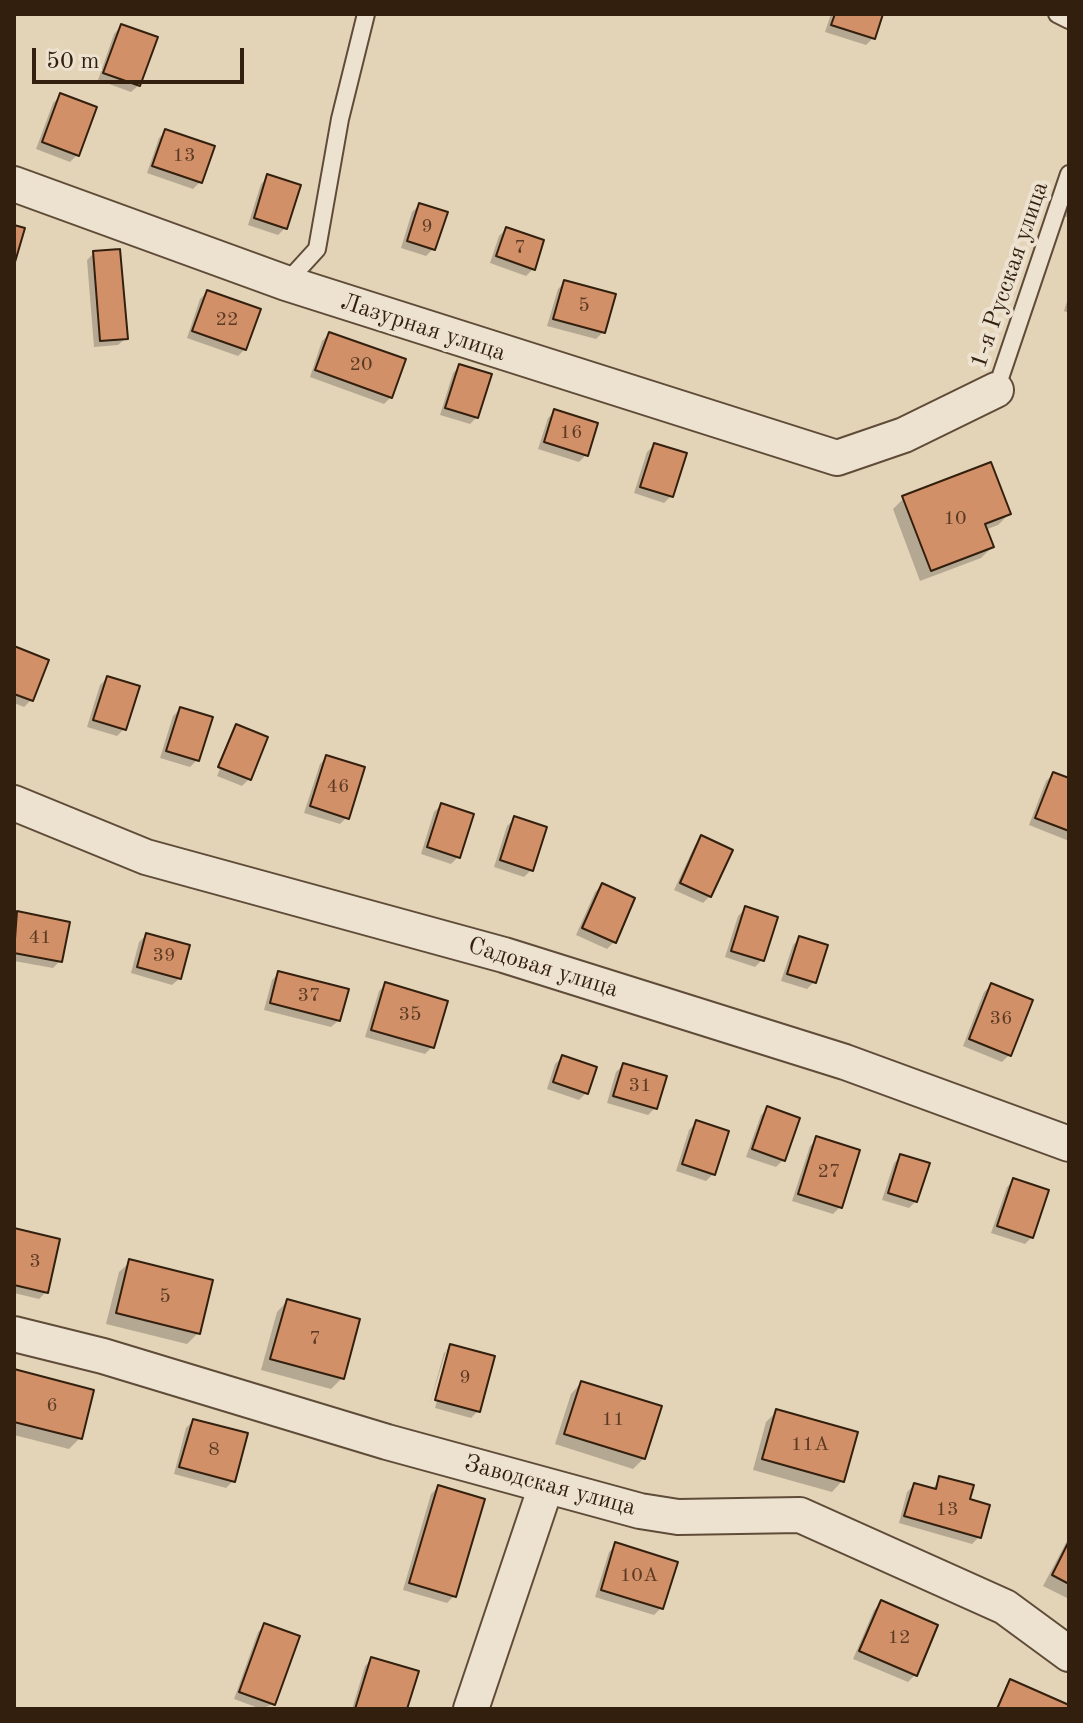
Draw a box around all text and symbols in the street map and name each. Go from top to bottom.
scale bar [36,32,248,82]
text: 50 m [46,50,100,74]
house number: 13 [172,144,196,168]
street label: 1-я Русская улица [965,178,1055,372]
house number: 9 [421,215,433,239]
house number: 7 [514,236,526,260]
street label: Лазурная улица [337,288,509,368]
house number: 5 [578,294,590,318]
house number: 22 [215,308,239,332]
house number: 20 [349,353,373,377]
house number: 16 [559,421,583,445]
house number: 10 [943,507,967,531]
house number: 46 [326,775,350,799]
house number: 41 [28,926,52,950]
street label: Садовая улица [464,931,622,1005]
house number: 39 [152,944,176,968]
house number: 37 [297,984,321,1008]
house number: 35 [398,1003,422,1027]
house number: 36 [989,1007,1013,1031]
house number: 31 [628,1074,652,1098]
house number: 27 [817,1160,841,1184]
house number: 3 [29,1250,41,1274]
house number: 5 [159,1285,171,1309]
house number: 7 [309,1327,321,1351]
house number: 9 [459,1366,471,1390]
house number: 6 [46,1394,58,1418]
house number: 11 [601,1408,625,1432]
house number: 11А [791,1433,829,1457]
house number: 8 [208,1438,220,1462]
street label: Заводская улица [461,1449,639,1523]
house number: 13 [935,1498,959,1522]
house number: 10А [620,1564,658,1588]
house number: 12 [887,1626,911,1650]

